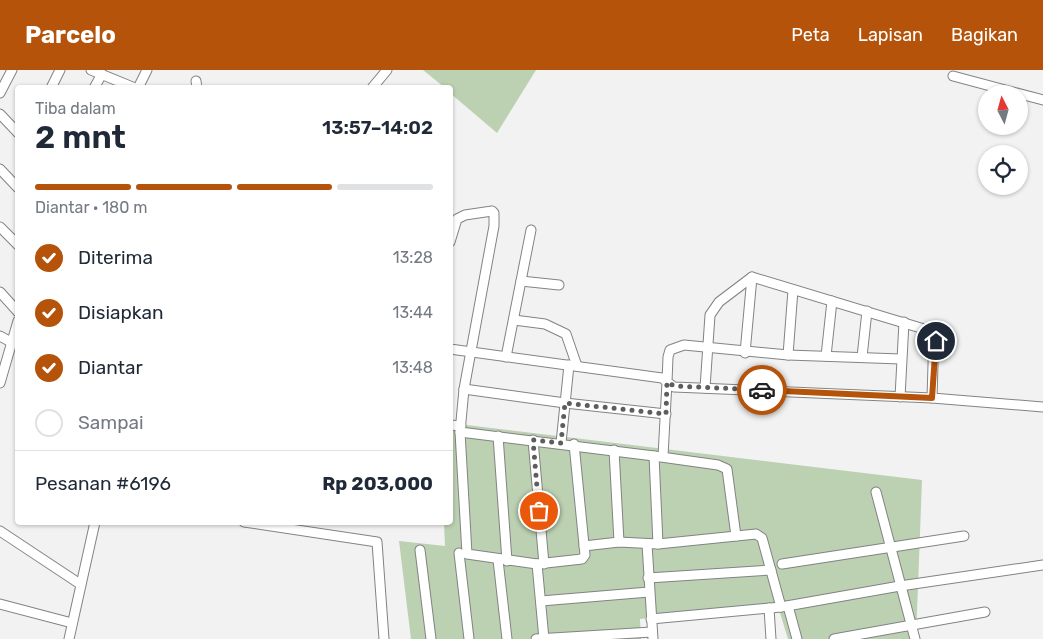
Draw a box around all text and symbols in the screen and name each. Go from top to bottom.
text: Parcelo [25,21,116,49]
text: Peta [791,24,830,46]
text: Lapisan [858,24,923,46]
text: Bagikan [951,24,1018,46]
north arrow [978,85,1028,135]
map controls [978,85,1028,195]
text: Tiba dalam [35,99,116,118]
text: 13:57–14:02 [322,116,433,139]
text: 2 mnt [35,118,126,156]
button: locate [978,145,1028,195]
text: Diantar · 180 m [35,198,148,217]
icon: check [35,244,63,272]
text: Diterima [78,246,153,269]
text: 13:28 [393,248,433,267]
icon: check [35,299,63,327]
text: Disiapkan [78,301,163,324]
text: 13:44 [393,303,433,322]
pin [915,320,957,362]
icon: home [922,327,950,355]
icon: check [35,354,63,382]
text: Diantar [78,356,143,379]
text: 13:48 [392,358,433,377]
courier [737,365,787,415]
icon: car [748,376,776,404]
text: Sampai [78,411,144,434]
text: Pesanan #6196 [35,472,171,495]
text: Rp 203,000 [322,472,433,495]
pin [518,490,560,532]
icon: bag [525,497,553,525]

